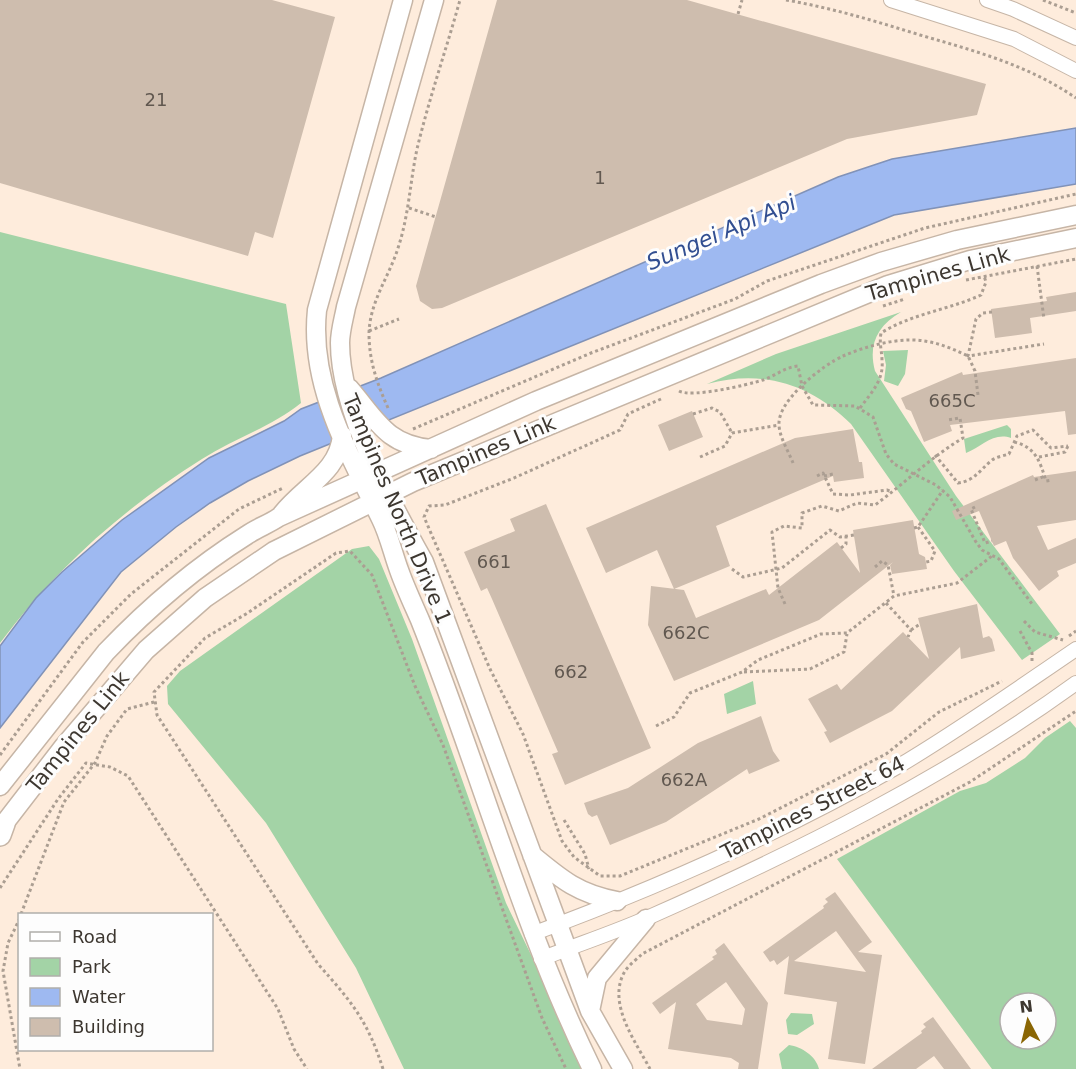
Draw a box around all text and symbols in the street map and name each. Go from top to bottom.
house number: 21 [145,89,167,110]
house number: 1 [594,167,606,188]
water label: Sungei Api Api [643,190,800,275]
street label: Tampines Link [862,242,1014,306]
street label: Tampines North Drive 1 [337,390,456,627]
house number: 665C [929,390,975,411]
street label: Tampines Link [412,411,560,491]
house number: 661 [477,551,511,572]
house number: 662C [663,622,709,643]
house number: 662 [554,661,588,682]
street label: Tampines Link [21,666,135,798]
street label: Tampines Street 64 [716,751,909,865]
house number: 662A [661,769,708,790]
legend [18,913,213,1051]
text: Road [72,926,117,947]
text: Park [72,956,111,977]
text: Water [72,986,126,1007]
north arrow [998,991,1058,1051]
text: N [1018,996,1034,1017]
text: Building [72,1016,145,1037]

